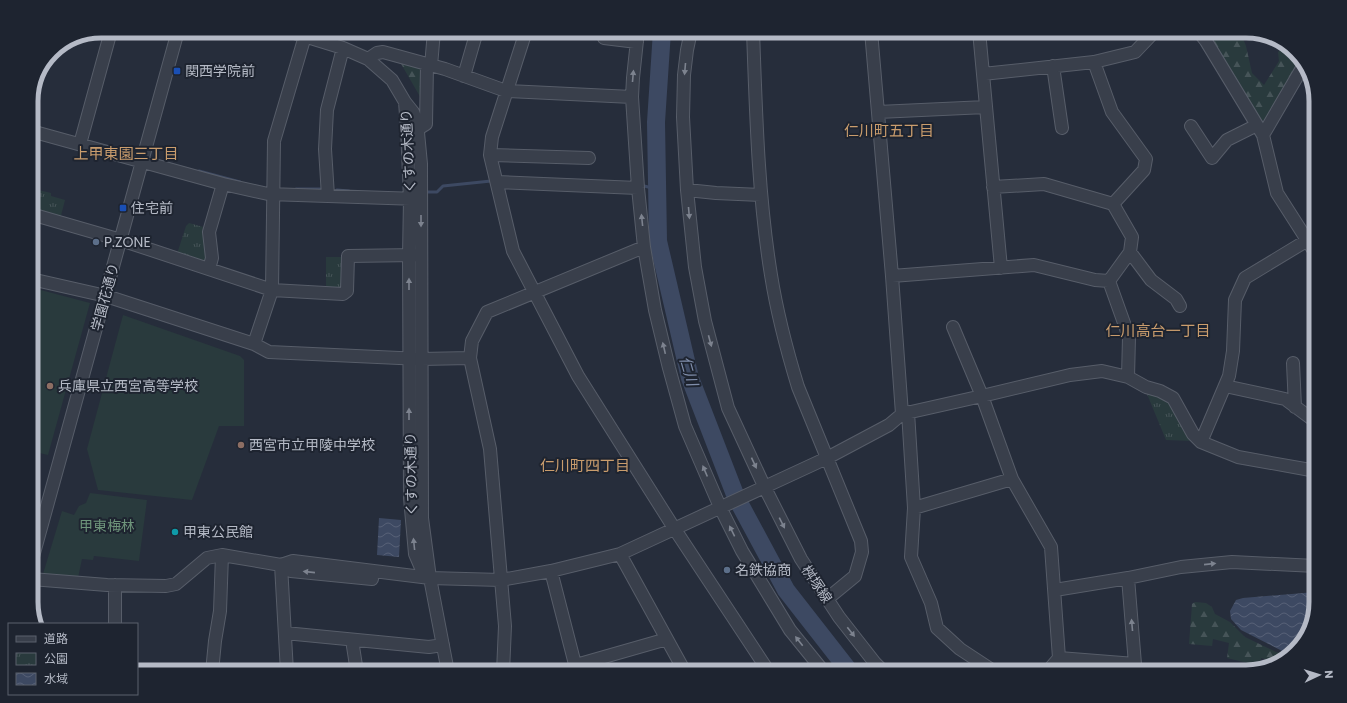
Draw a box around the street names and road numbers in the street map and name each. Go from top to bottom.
street label: くすの木通り [396,109,420,193]
street label: 学園花通り [86,261,124,333]
street label: くすの木通り [400,432,422,516]
street label: 桝塚線 [797,561,837,607]

